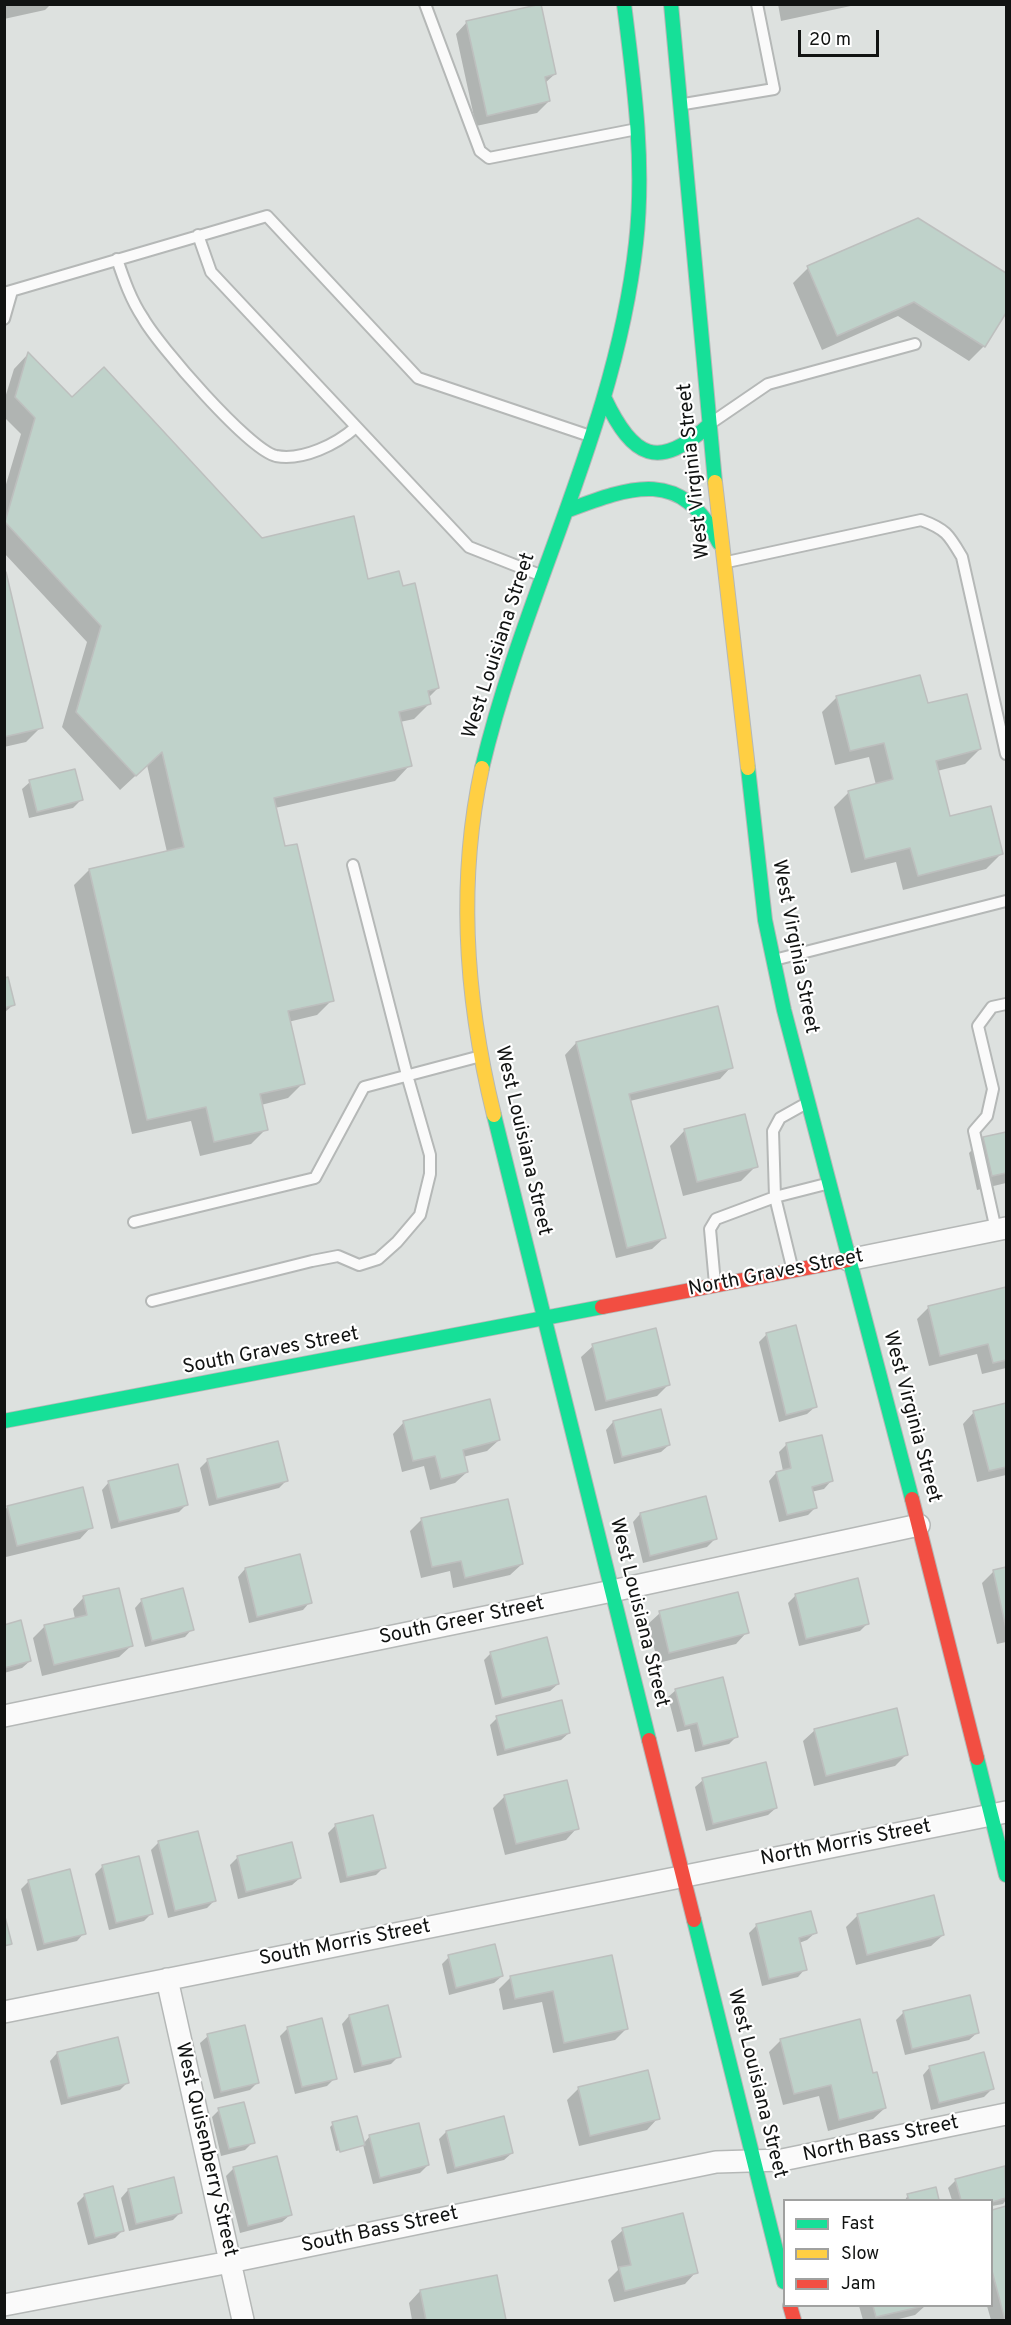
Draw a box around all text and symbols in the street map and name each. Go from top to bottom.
scale bar [801,18,882,56]
text: 20 m [809,29,851,52]
street label: West Virginia Street [674,382,716,560]
street label: West Louisiana Street [459,550,541,742]
street label: West Virginia Street [765,858,823,1036]
street label: West Louisiana Street [488,1044,556,1238]
street label: North Graves Street [686,1245,866,1303]
street label: South Graves Street [181,1323,361,1381]
street label: West Virginia Street [877,1329,945,1505]
street label: West Louisiana Street [603,1516,673,1710]
street label: South Greer Street [377,1593,547,1651]
street label: North Morris Street [759,1816,933,1872]
street label: South Morris Street [257,1916,433,1972]
street label: West Louisiana Street [721,1987,791,2181]
street label: West Quisenberry Street [169,2040,241,2260]
street label: North Bass Street [801,2112,961,2168]
legend [783,2199,993,2307]
street label: South Bass Street [299,2203,461,2259]
text: Fast [841,2213,874,2236]
text: Slow [841,2243,879,2266]
text: Jam [841,2273,876,2296]

